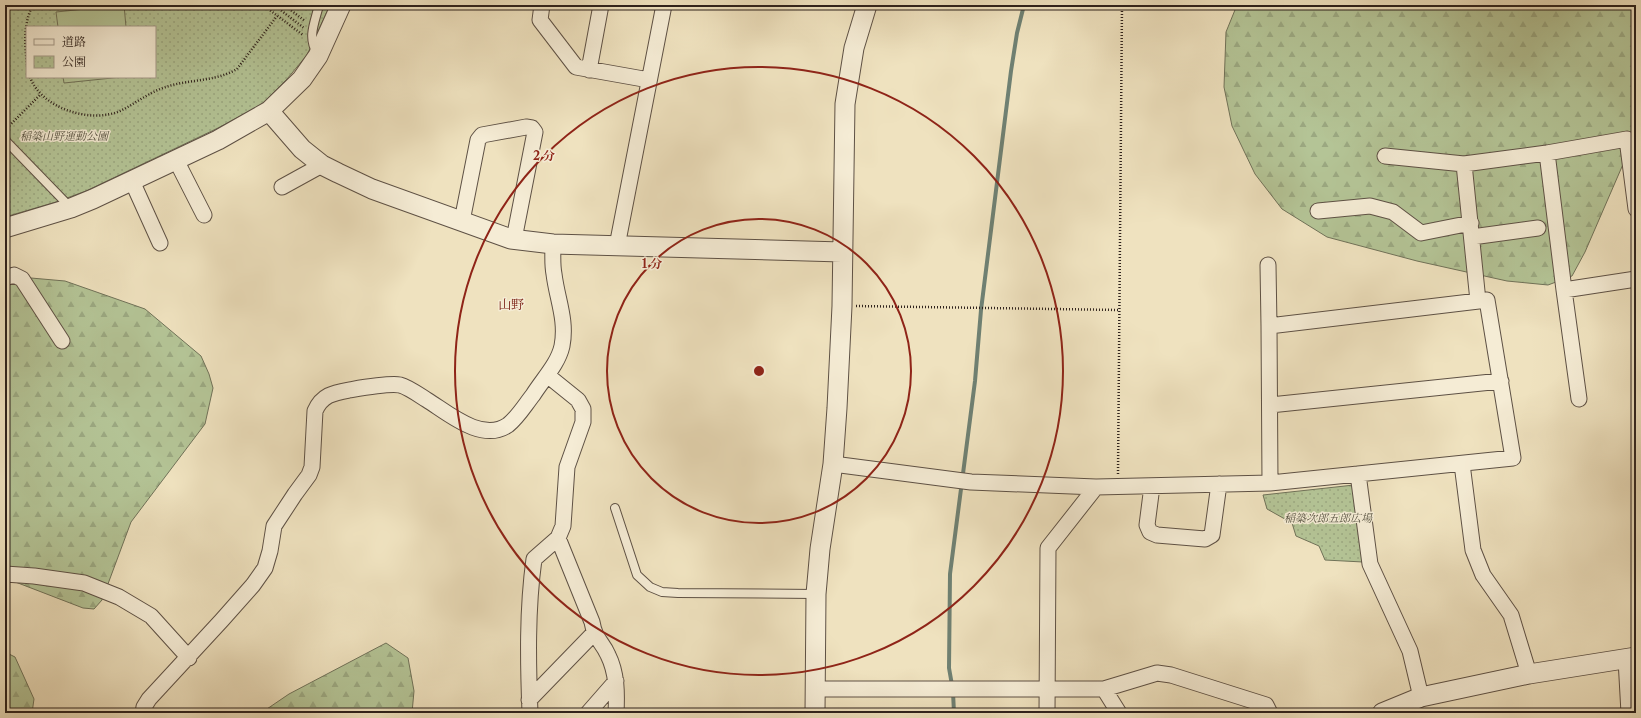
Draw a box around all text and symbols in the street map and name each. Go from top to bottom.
legend [26,26,156,78]
text: 道路 [62,34,86,49]
text: 公園 [62,54,86,69]
park label: 稲築山野運動公園 [20,129,110,143]
text: 2 分 [533,148,555,163]
text: 1 分 [642,256,662,271]
district label: 山野 [498,296,524,312]
centre of rings [752,364,766,378]
park label: 稲築次郎五郎広場 [1284,511,1373,525]

